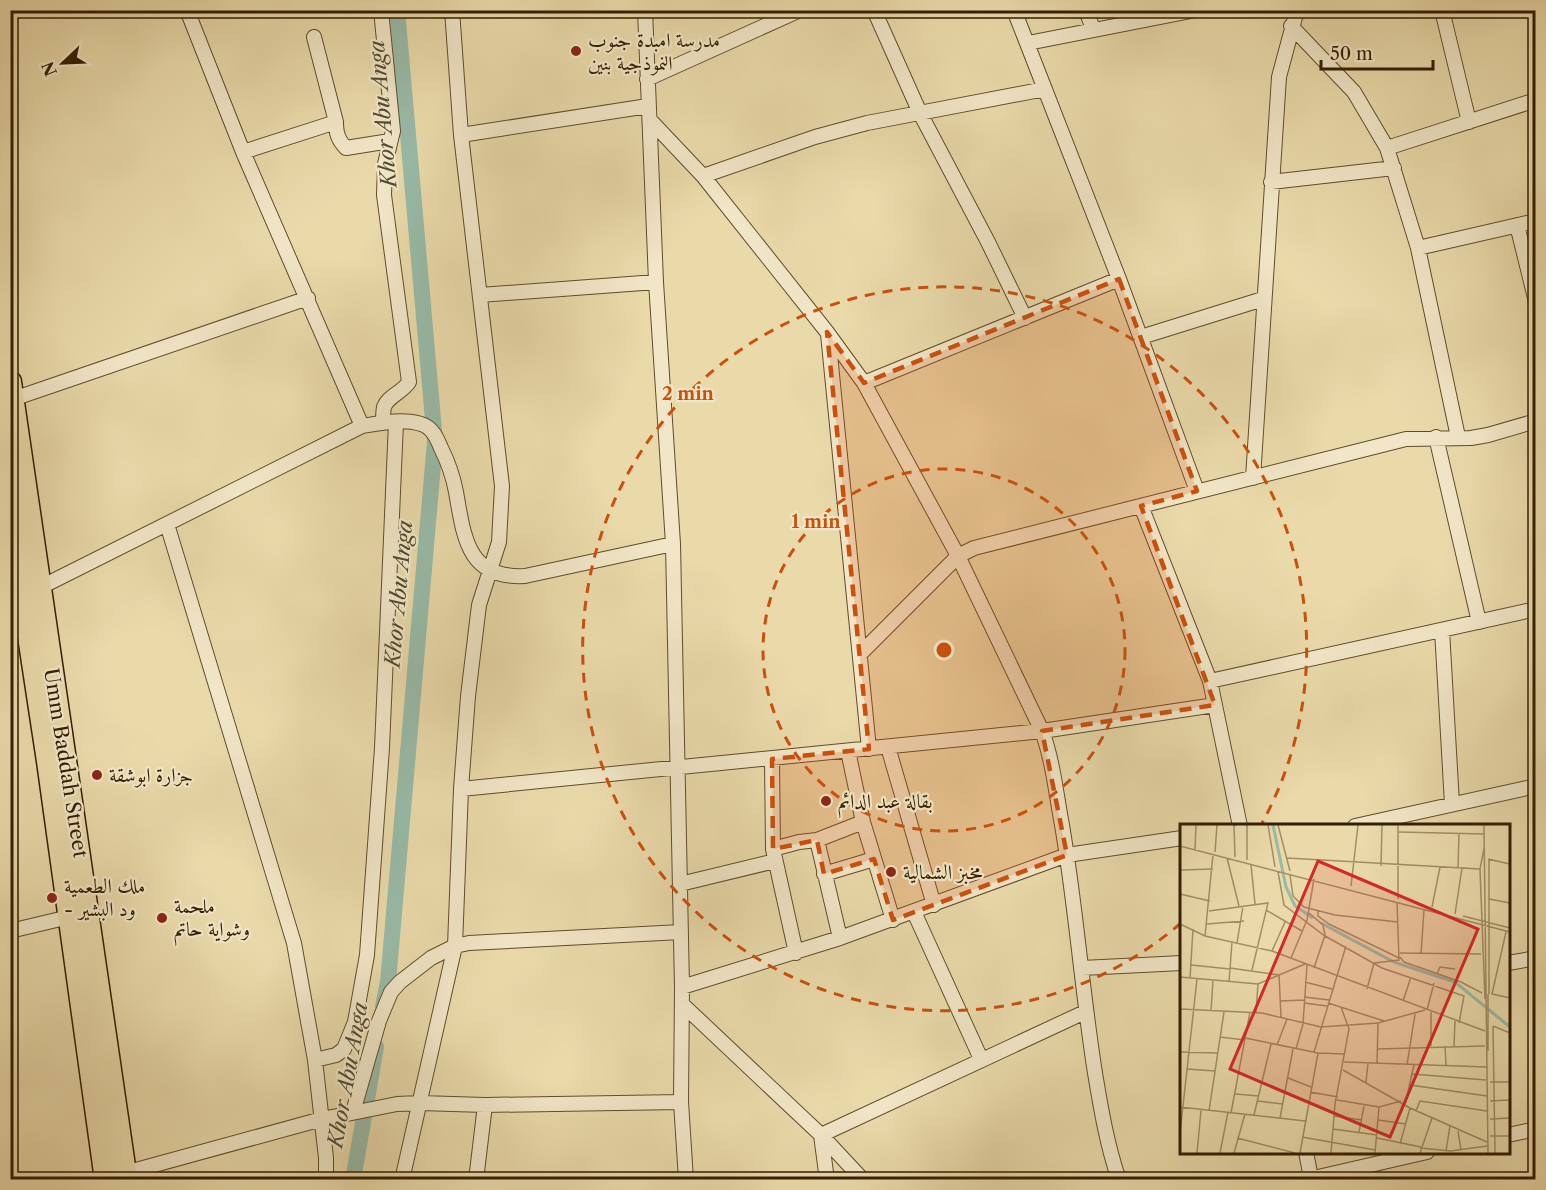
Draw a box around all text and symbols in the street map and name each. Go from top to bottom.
place label: مدرسة امبدة جنوب النموذجية بنين [588,28,720,76]
north arrow [33,33,93,93]
scale bar [1321,33,1434,71]
water label: Khor Abu Anga [364,39,402,191]
text: 50 m [1330,43,1373,65]
marker: مدرسة امبدة جنوب النموذجية بنين [569,44,583,58]
text: N [37,58,61,79]
text: 2 min [662,383,715,405]
text: 1 min [791,511,841,533]
water label: Khor Abu Anga [379,519,417,671]
centre of rings [934,640,954,660]
street label: Umm Baddah Street [39,667,93,859]
place label: جزارة ابوشقة [109,763,193,788]
marker: جزارة ابوشقة [90,768,104,782]
place label: بقالة عبد الدائم [838,789,932,819]
marker: بقالة عبد الدائم [819,794,833,808]
inset map [1180,824,1510,1154]
place label: مخبز الشمالية [903,860,982,885]
marker: مخبز الشمالية [884,865,898,879]
place label: ملك الطعمية - ود البشير [64,874,145,921]
marker: ملك الطعمية - ود البشير [45,891,59,905]
place label: ملحمة وشواية حاتم [174,894,250,947]
marker: ملحمة وشواية حاتم [155,911,169,925]
water label: Khor Abu Anga [322,1000,373,1152]

